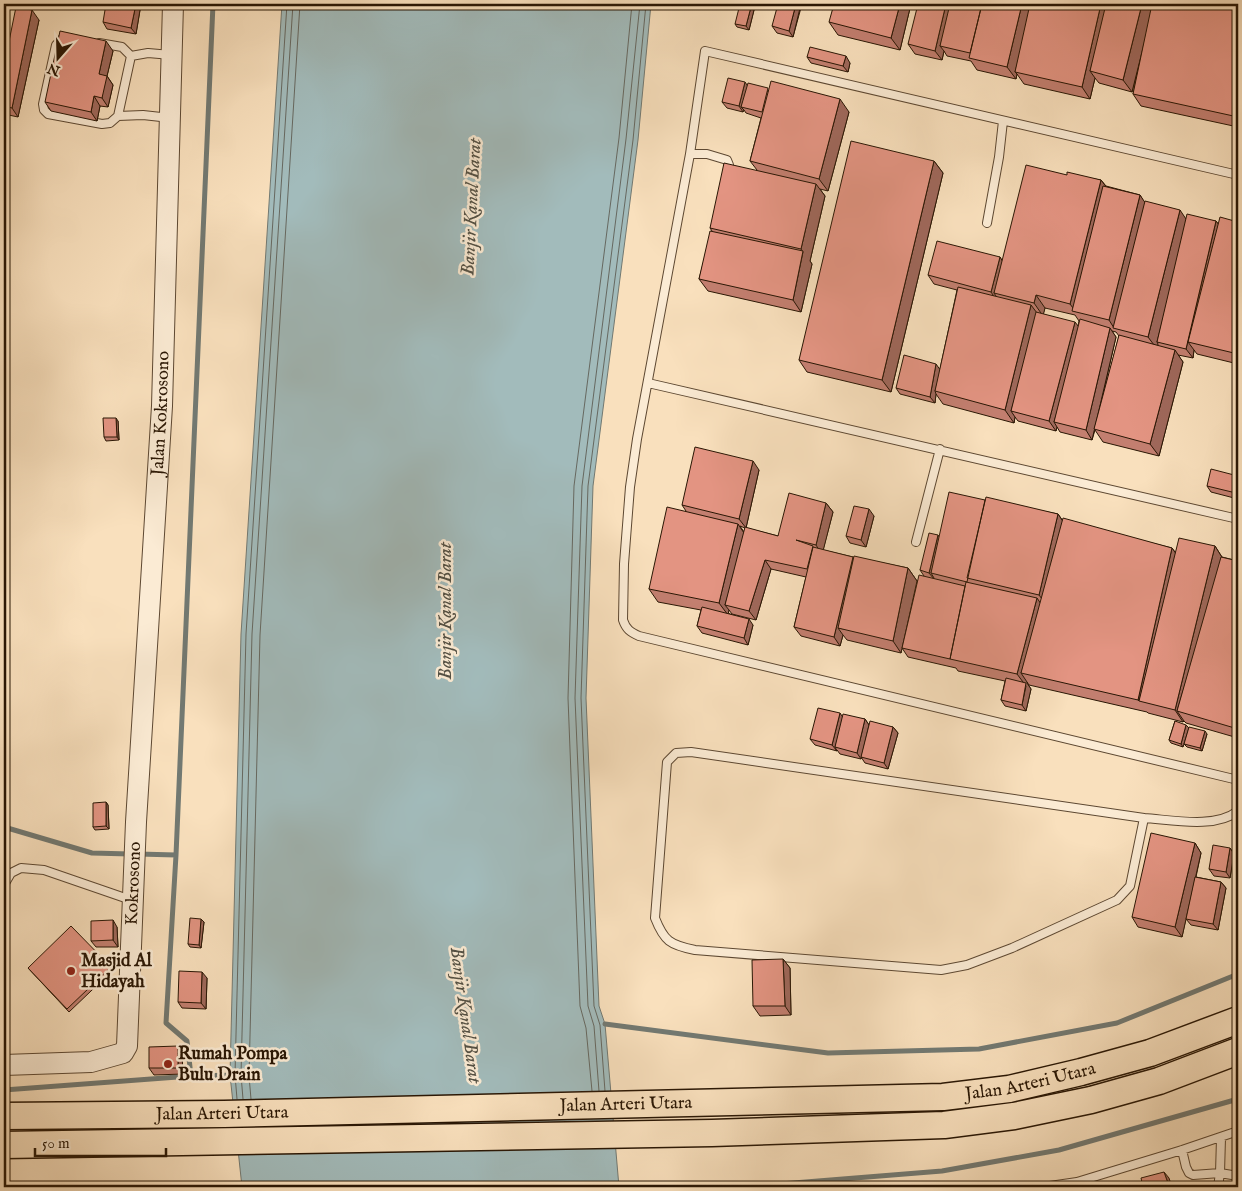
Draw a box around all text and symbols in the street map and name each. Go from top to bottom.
north arrow [32,32,82,82]
text: N [45,59,64,80]
water label: Banjir Kanal Barat [456,137,488,276]
street label: Jalan Kokrosono [146,350,175,478]
water label: Banjir Kanal Barat [434,541,458,680]
street label: Kokrosono [120,841,147,926]
water label: Banjir Kanal Barat [444,945,487,1086]
place label: Masjid Al Hidayah [81,950,153,994]
marker: Masjid Al Hidayah [65,965,77,977]
place label: Rumah Pompa Bulu Drain [178,1043,289,1087]
street label: Jalan Arteri Utara [962,1057,1098,1106]
marker: Rumah Pompa Bulu Drain [162,1058,174,1070]
street label: Jalan Arteri Utara [557,1091,693,1118]
street label: Jalan Arteri Utara [154,1101,289,1126]
scale bar [35,1126,166,1158]
text: 50 m [42,1134,70,1153]

